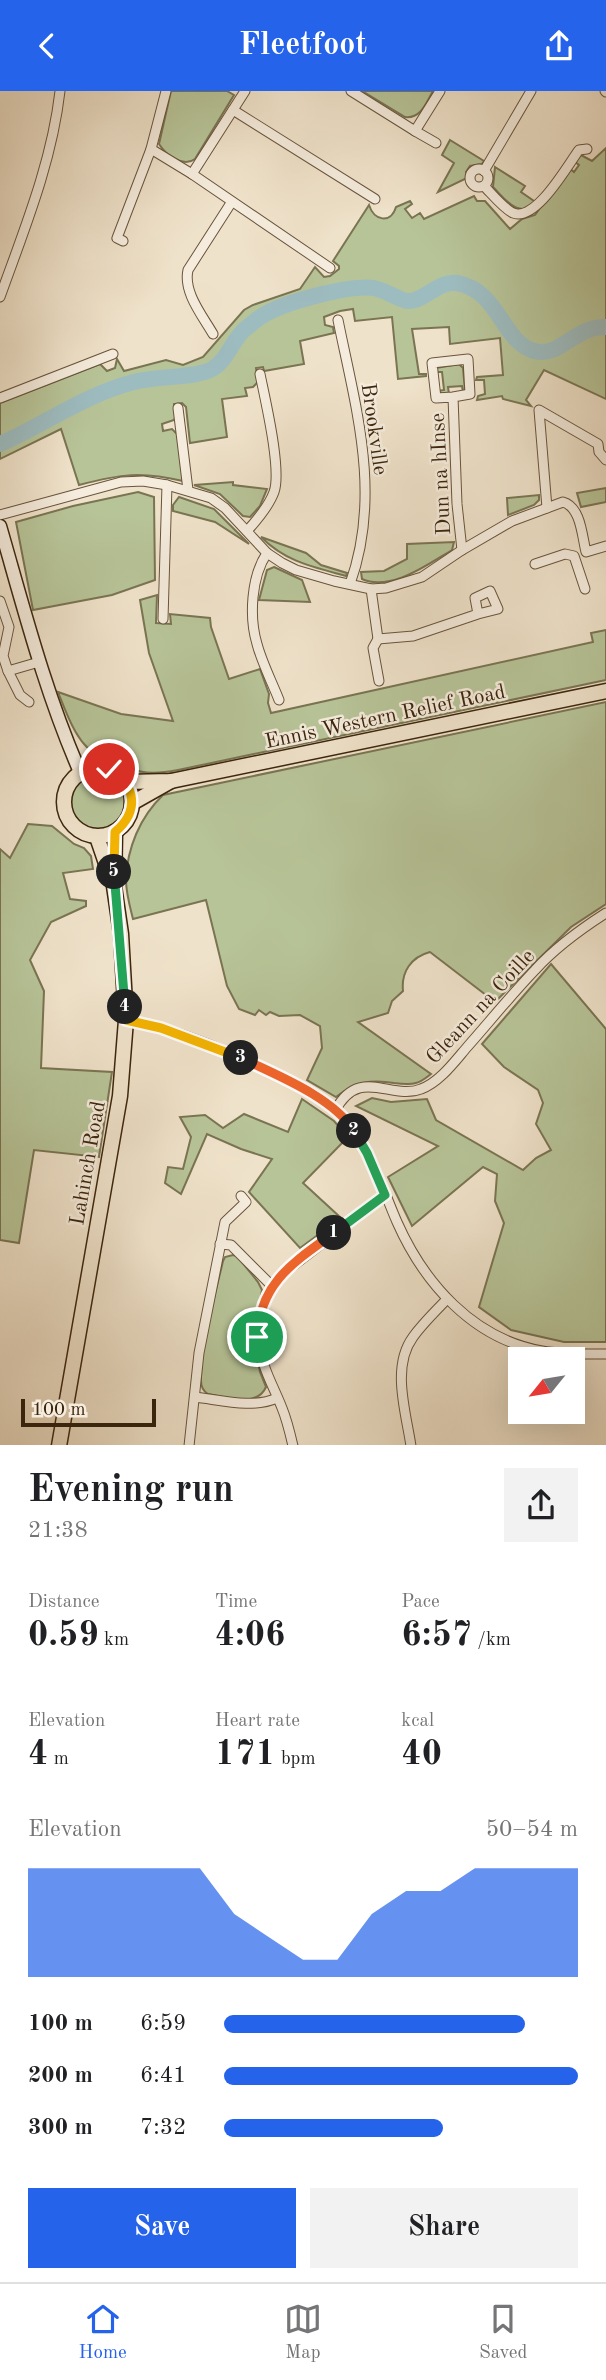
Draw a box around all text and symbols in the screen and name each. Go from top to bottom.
icon: back [28,27,66,65]
icon: share [540,27,578,65]
text: Fleetfoot [239,30,367,62]
street label: Brookville [357,382,390,477]
street label: Dun na hInse [428,412,455,536]
street label: Ennis Western Relief Road [263,682,507,753]
pin [79,739,139,799]
icon: check [90,750,128,788]
pin: 5 [96,855,132,889]
text: 5 [108,862,119,881]
street label: Gleann na Coille [423,946,539,1068]
pin: 4 [108,989,142,1025]
text: 4 [119,997,130,1016]
pin: 3 [224,1041,258,1075]
text: 3 [235,1048,246,1067]
street label: Lahinch Road [67,1099,110,1227]
pin: 2 [336,1114,372,1149]
text: 2 [348,1121,359,1140]
pin: 1 [316,1215,352,1251]
text: 1 [328,1223,339,1242]
pin [227,1307,287,1367]
icon: arrive [238,1318,276,1356]
north arrow [508,1347,584,1425]
map controls [508,1347,585,1424]
scale bar [21,1397,156,1428]
text: 100 m [32,1401,85,1420]
button: share [504,1468,578,1542]
text: Evening run [28,1472,234,1510]
text: 21:38 [28,1519,88,1542]
text: Distance [28,1593,100,1612]
text: Time [215,1593,257,1612]
text: Pace [401,1593,440,1612]
text: 0.59 [28,1618,99,1653]
text: 4:06 [215,1618,285,1653]
text: 6:57 [401,1618,472,1653]
text: km [99,1631,129,1650]
text: /km [472,1631,511,1650]
text: Elevation [28,1712,105,1731]
text: Heart rate [215,1712,300,1731]
text: kcal [401,1712,434,1731]
text: 4 [28,1737,48,1772]
text: 171 [215,1737,276,1772]
text: 40 [401,1737,442,1772]
text: m [48,1750,69,1769]
text: bpm [276,1750,316,1769]
text: Elevation [28,1818,122,1841]
text: 50–54 m [486,1818,578,1841]
text: 100 m [28,2012,93,2035]
text: 6:59 [140,2012,186,2035]
text: 200 m [28,2064,93,2087]
text: 6:41 [140,2064,186,2087]
text: 300 m [28,2116,93,2139]
text: 7:32 [140,2116,186,2139]
button: Save [28,2188,296,2268]
button: Share [310,2188,578,2268]
tab: Home [79,2300,127,2365]
tab: Map [284,2300,322,2365]
tab: Saved [479,2300,527,2365]

